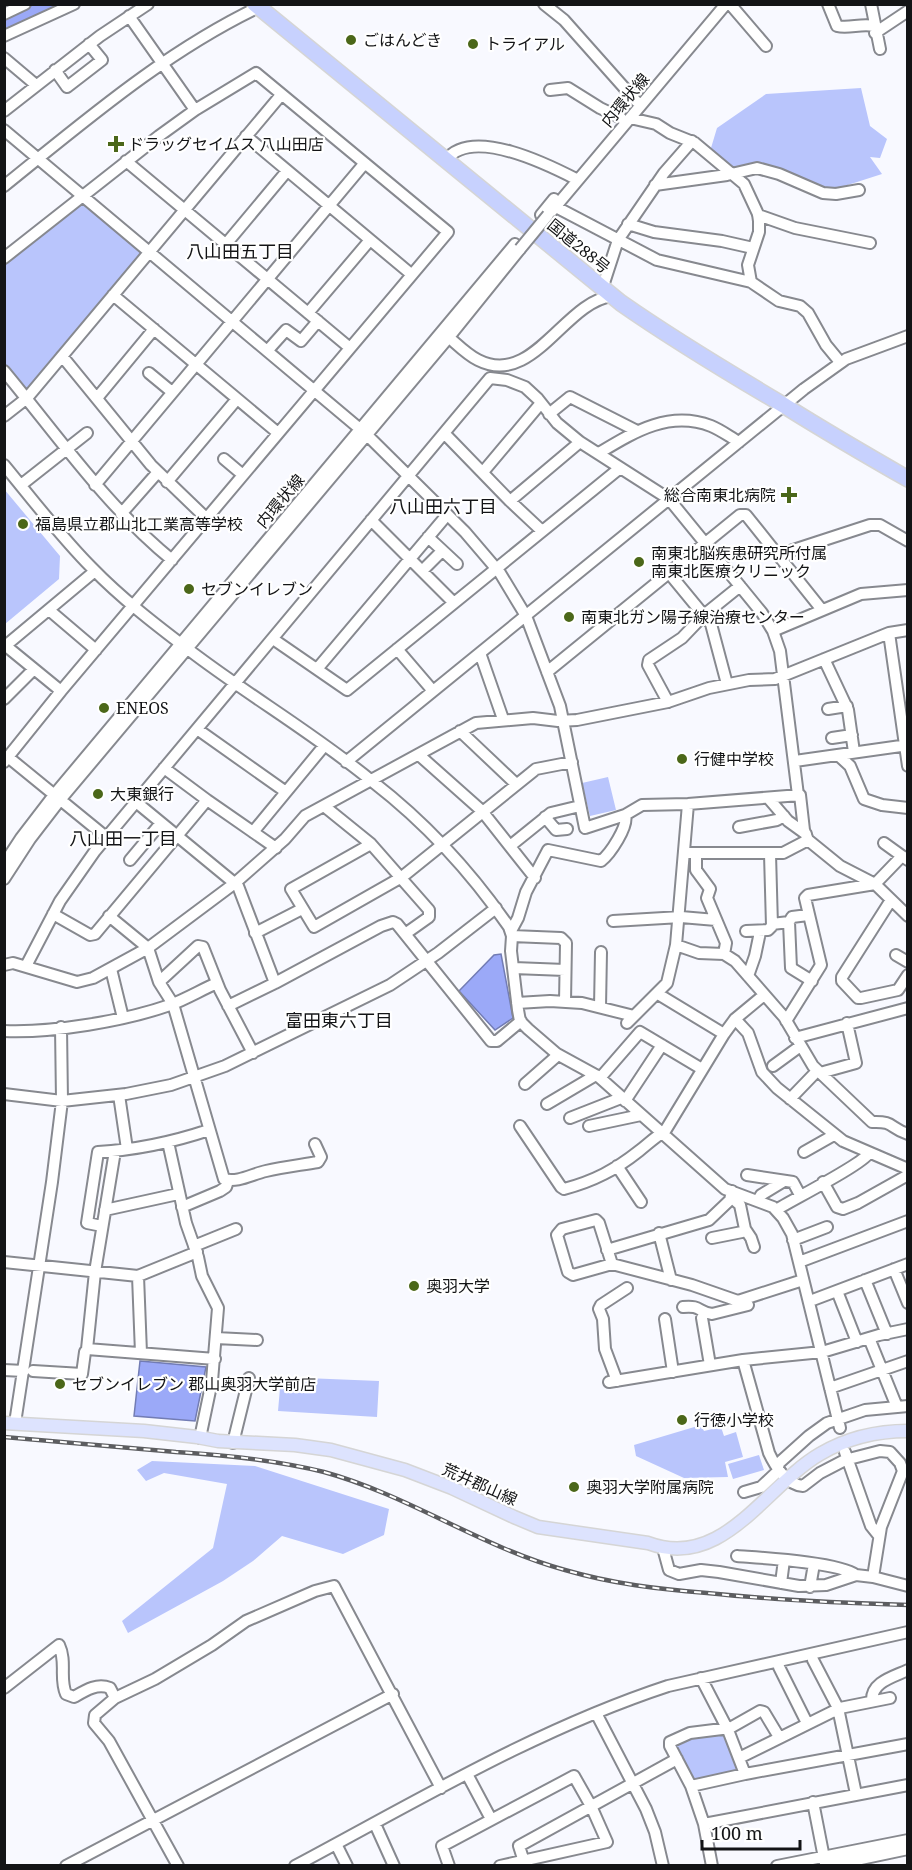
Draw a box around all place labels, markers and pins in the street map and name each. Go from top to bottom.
place label: ごはんどき [363,29,442,51]
marker: ごはんどき [344,33,358,47]
place label: トライアル [485,33,565,55]
marker: トライアル [466,37,480,51]
place label: ドラッグセイムス 八山田店 [128,133,324,155]
marker: ドラッグセイムス 八山田店 [109,137,123,151]
place label: 総合南東北病院 [664,484,776,506]
marker: 総合南東北病院 [780,486,798,504]
place label: 福島県立郡山北工業高等学校 [35,513,243,535]
marker: 福島県立郡山北工業高等学校 [16,517,30,531]
place label: 南東北脳疾患研究所付属 南東北医療クリニック [651,542,827,582]
marker: 南東北脳疾患研究所付属 南東北医療クリニック [632,555,646,569]
place label: セブンイレブン [201,578,313,600]
marker: セブンイレブン [182,582,196,596]
place label: 南東北ガン陽子線治療センター [581,606,805,628]
marker: 南東北ガン陽子線治療センター [562,610,576,624]
place label: ENEOS [116,697,169,719]
marker: ENEOS [97,701,111,715]
place label: 行健中学校 [694,748,774,770]
marker: 行健中学校 [675,752,689,766]
place label: 大東銀行 [110,783,174,805]
marker: 大東銀行 [91,787,105,801]
place label: 奥羽大学 [426,1275,490,1297]
marker: 奥羽大学 [407,1279,421,1293]
place label: セブンイレブン 郡山奥羽大学前店 [72,1373,316,1395]
marker: セブンイレブン 郡山奥羽大学前店 [53,1377,67,1391]
place label: 行徳小学校 [694,1409,774,1431]
marker: 行徳小学校 [675,1413,689,1427]
place label: 奥羽大学附属病院 [586,1476,714,1498]
marker: 奥羽大学附属病院 [567,1480,581,1494]

